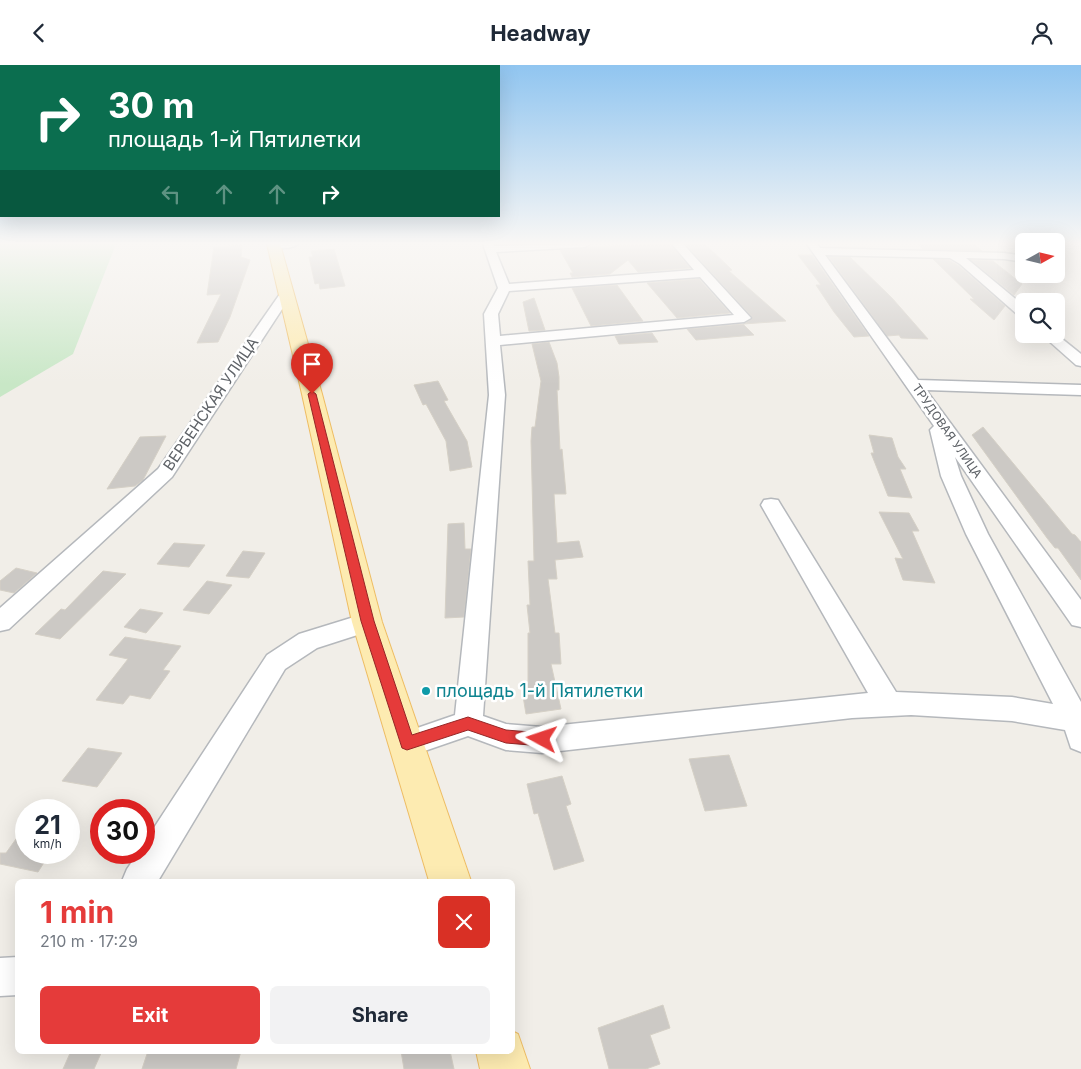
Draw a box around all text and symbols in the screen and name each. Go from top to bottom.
icon: back [25,19,53,47]
icon: person [1028,19,1056,47]
text: Headway [490,20,591,46]
text: 30 m [108,84,194,126]
icon: right [25,85,90,150]
text: площадь 1-й Пятилетки [108,126,361,152]
icon: left [157,180,185,208]
icon: ahead [210,180,238,208]
icon: ahead [263,180,291,208]
icon: right [316,180,344,208]
north arrow [1015,233,1065,283]
map controls [1015,233,1065,343]
button: search [1015,293,1065,343]
street label: ВЕРБЕНСКАЯ УЛИЦА [159,333,262,474]
pin [291,343,333,394]
icon: arrive [298,350,326,378]
street label: ТРУДОВАЯ УЛИЦА [909,381,986,481]
place label: площадь 1-й Пятилетки [436,680,643,701]
marker: площадь 1-й Пятилетки [420,685,432,697]
position arrow [515,712,567,764]
speed limit sign: 30 [90,799,155,864]
text: 21 [34,810,61,840]
text: km/h [33,836,62,851]
text: 1 min [40,894,114,930]
button: close [438,896,490,948]
text: 210 m · 17:29 [40,931,138,951]
button: Exit [40,986,260,1044]
button: Share [270,986,490,1044]

